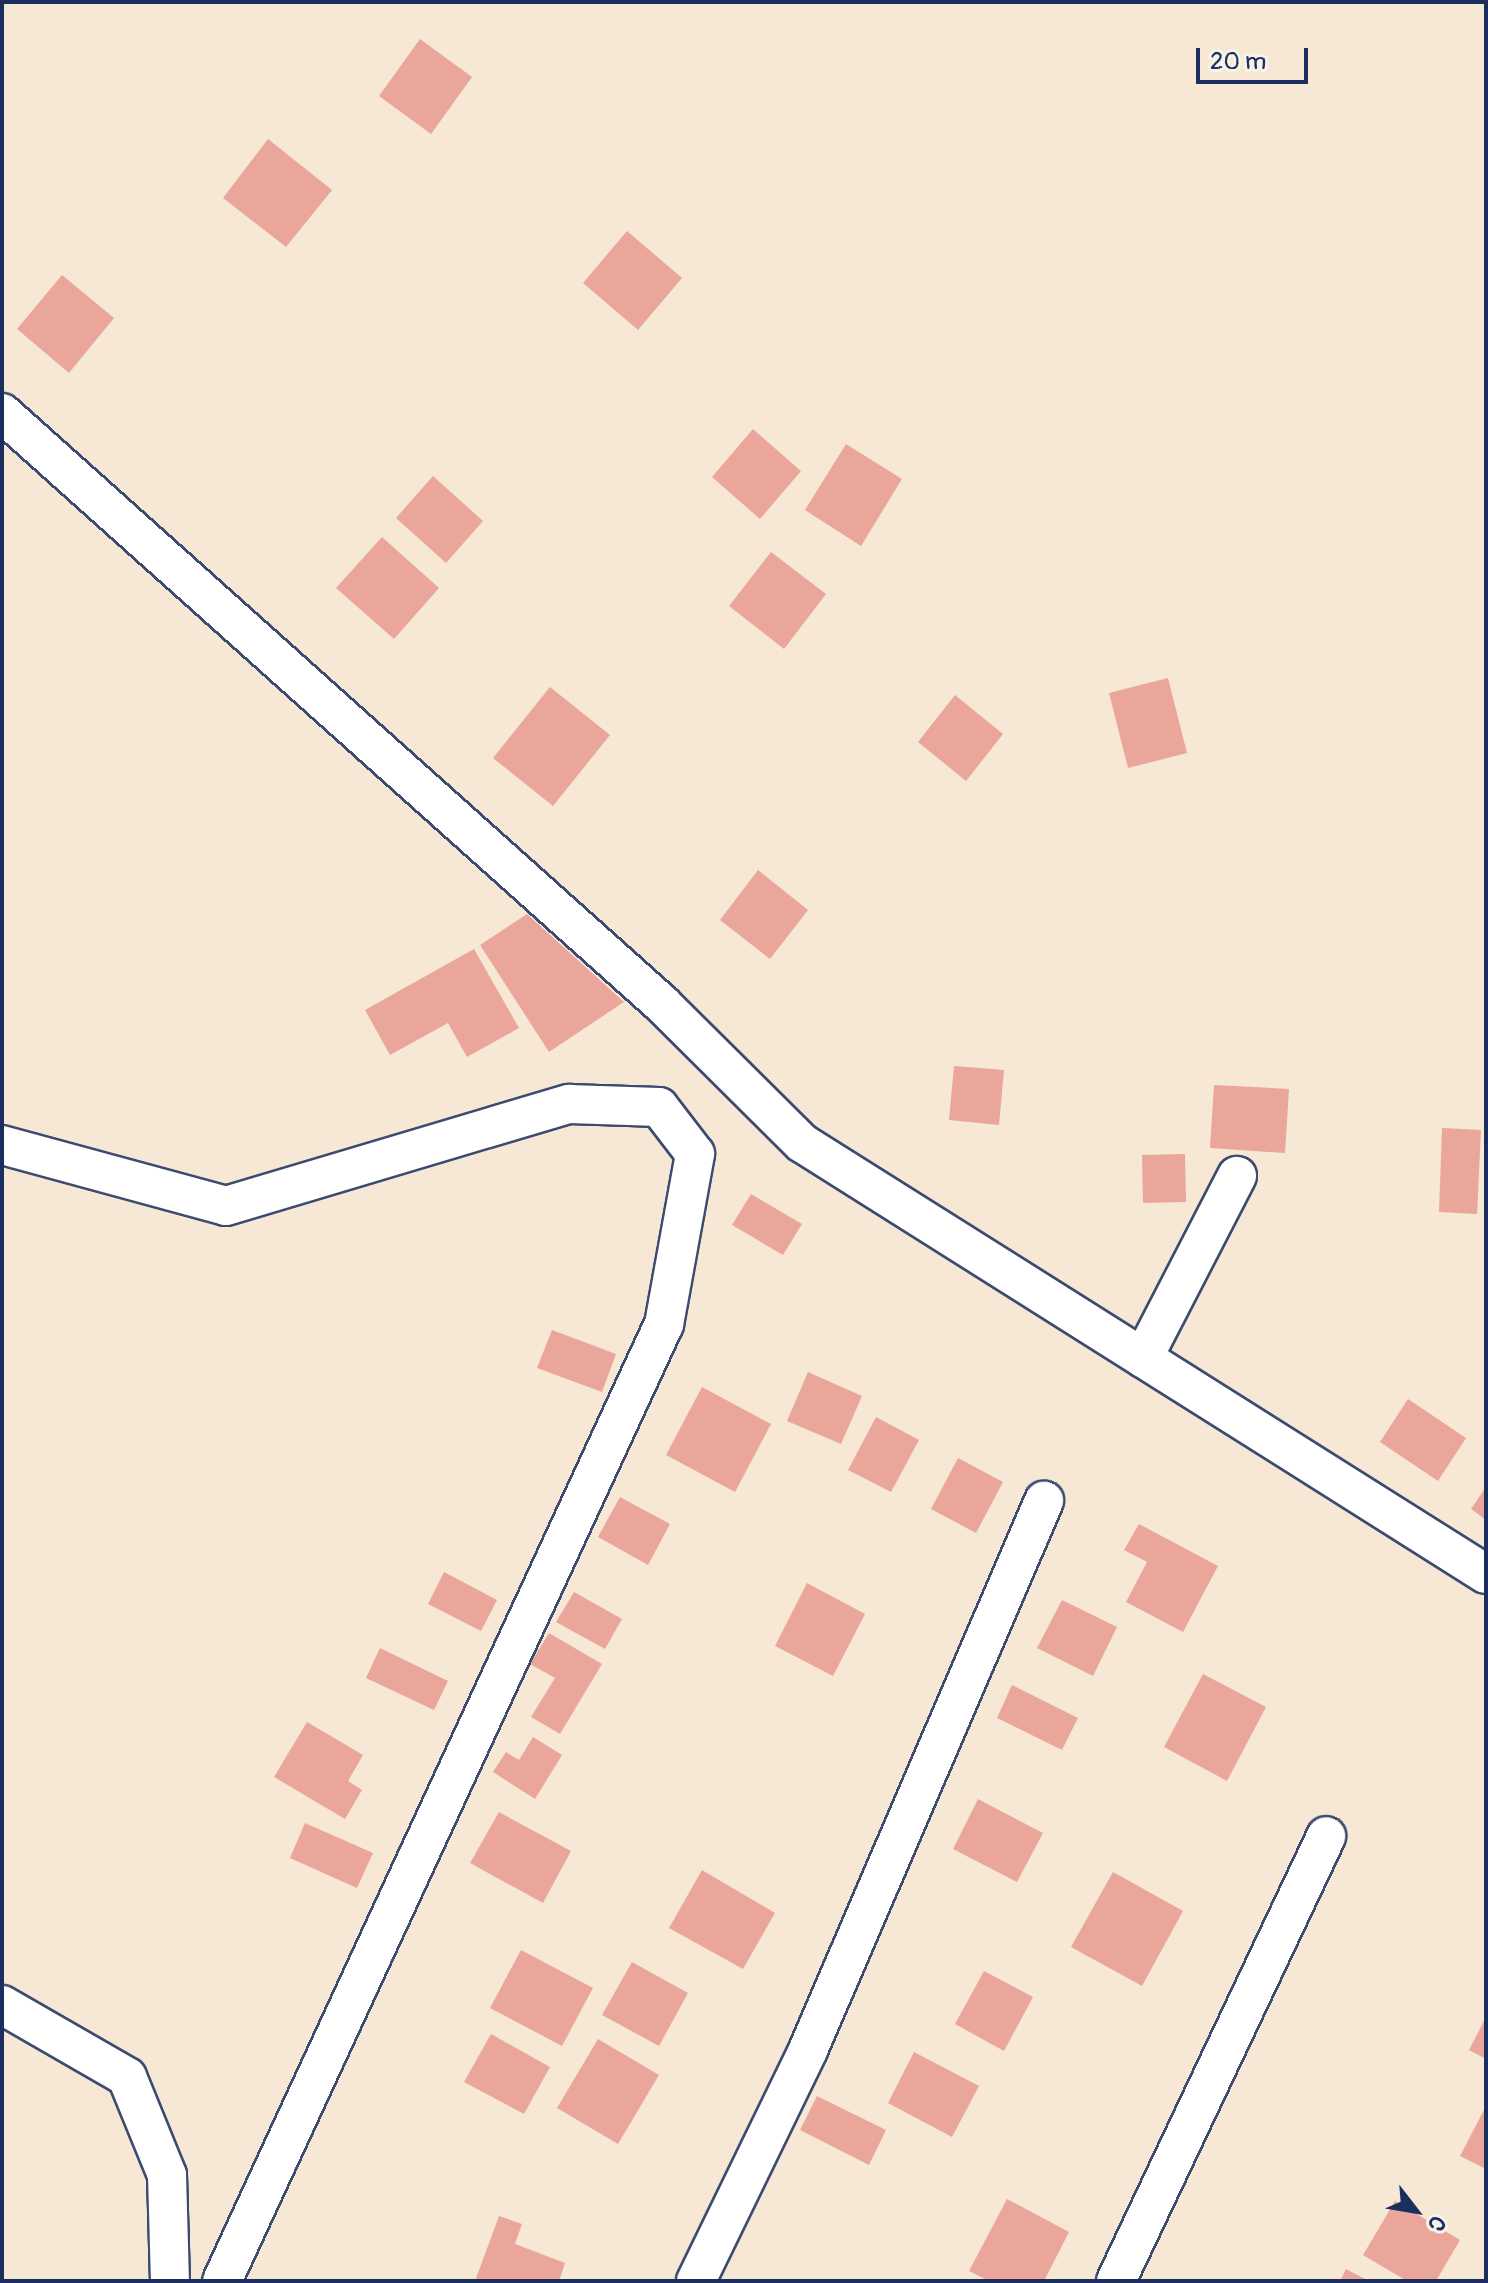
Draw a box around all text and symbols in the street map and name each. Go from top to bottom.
scale bar [1200,32,1312,82]
text: 20 m [1210,47,1266,76]
north arrow [1376,2171,1456,2251]
text: С [1421,2210,1452,2236]

